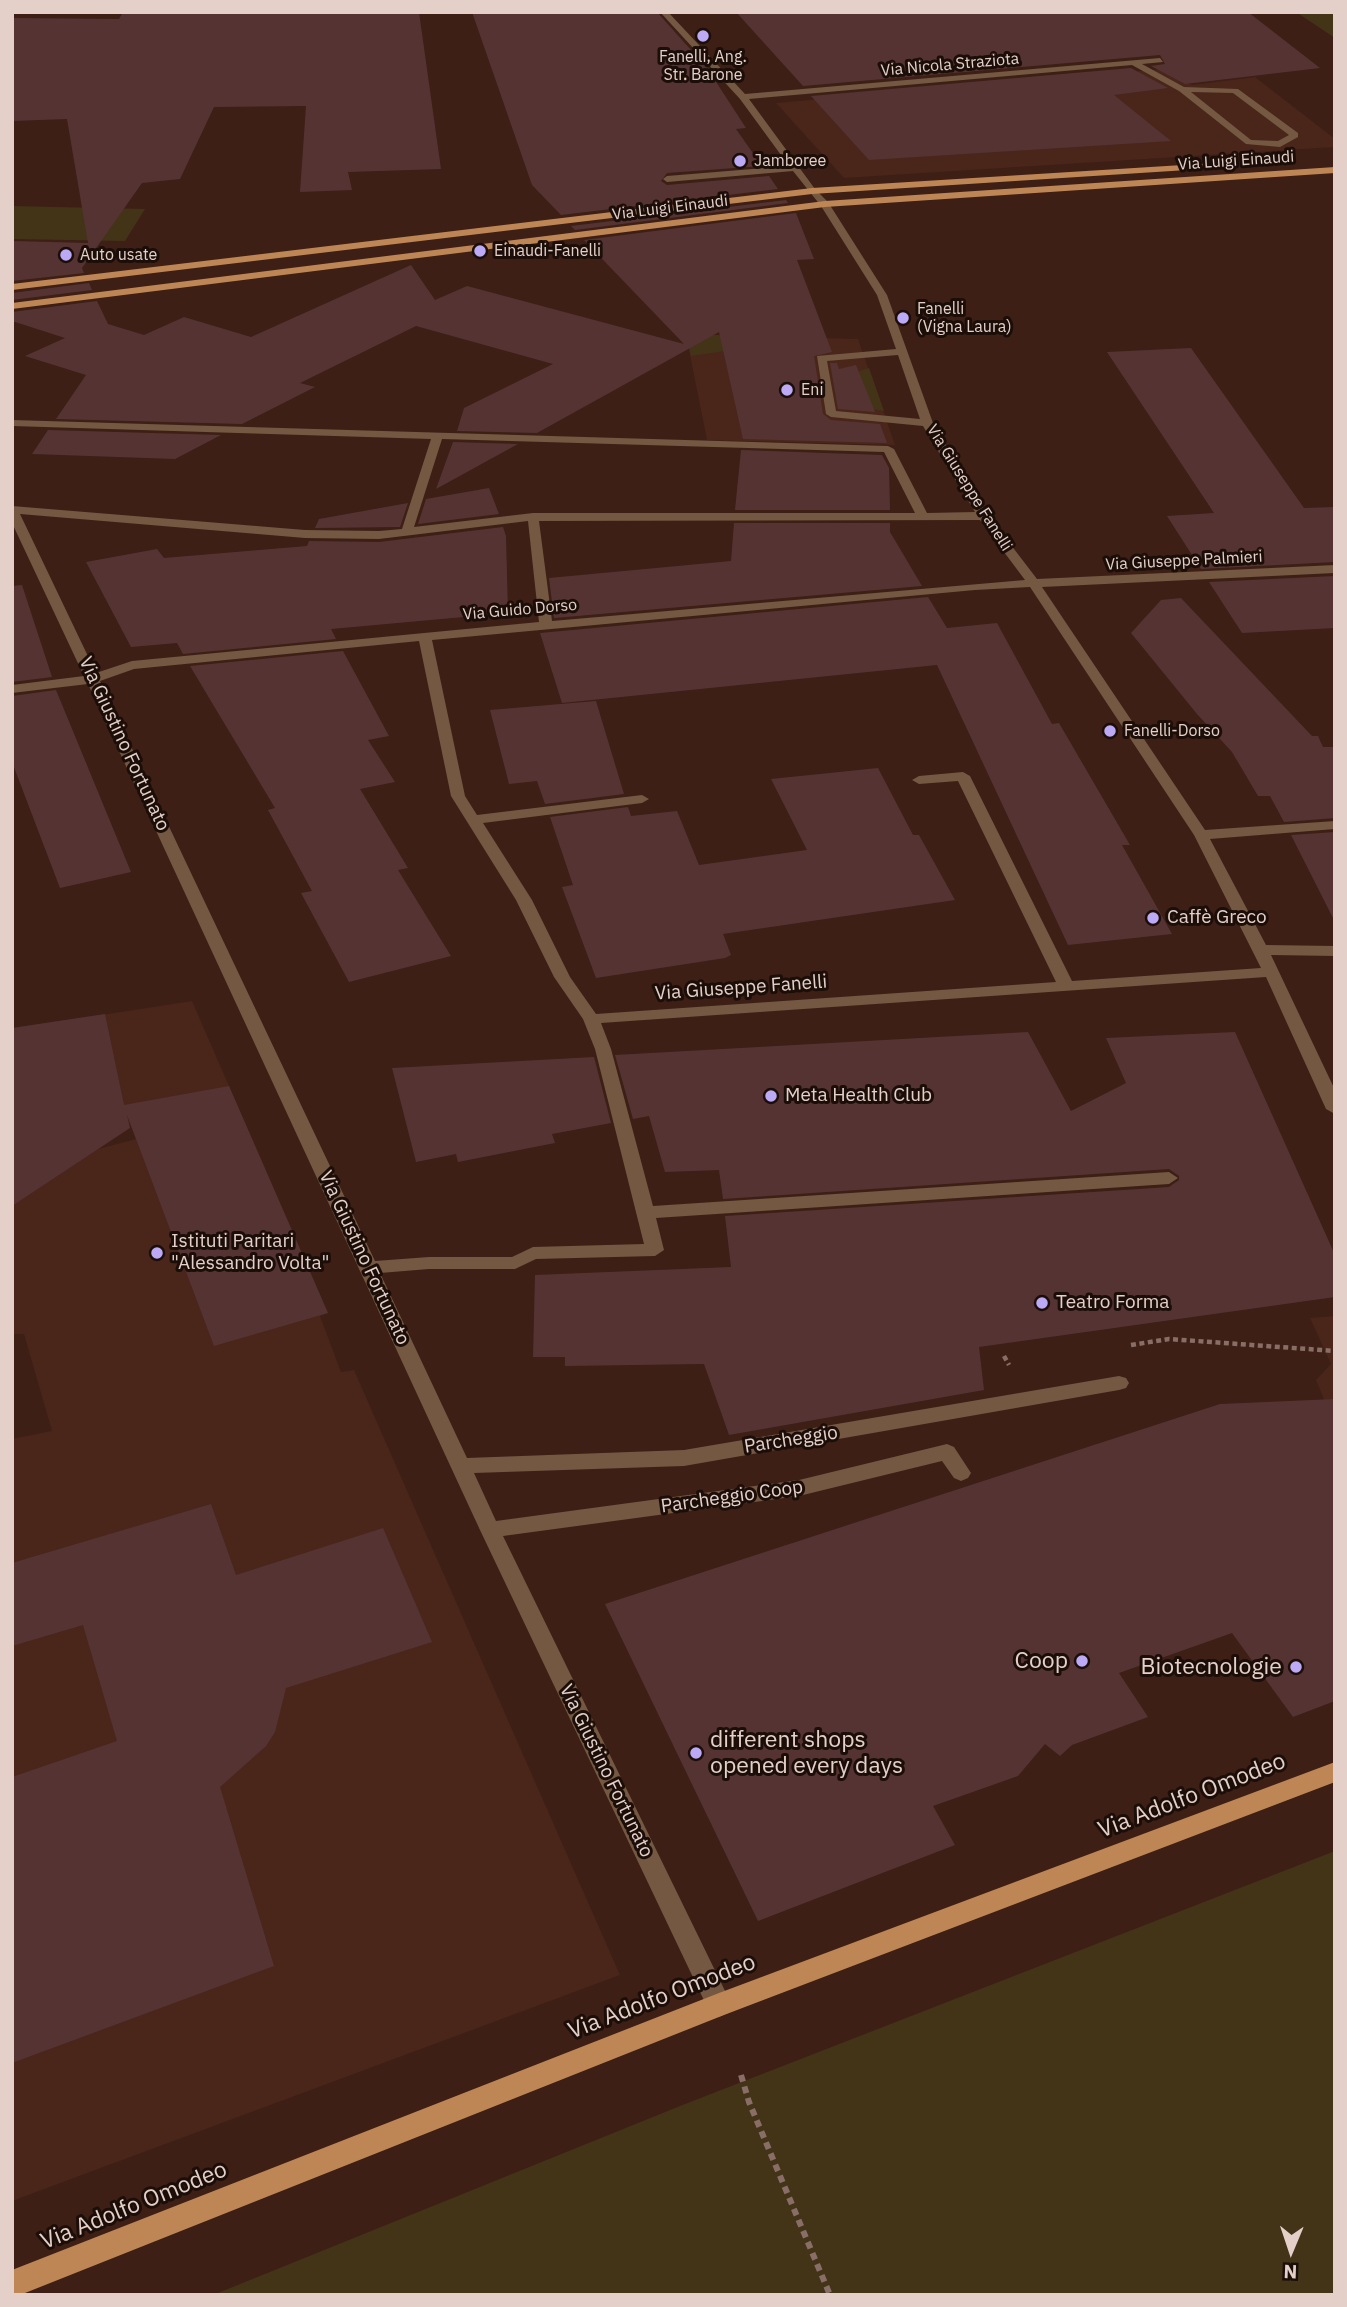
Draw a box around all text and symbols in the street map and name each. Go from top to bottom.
marker: Fanelli, Ang. Str. Barone [695,28,711,44]
place label: Fanelli, Ang. Str. Barone [659,47,747,85]
street label: Via Nicola Straziota [880,49,1020,81]
street label: Via Luigi Einaudi [1177,147,1295,175]
place label: Jamboree [754,151,826,171]
marker: Jamboree [732,153,748,169]
street label: Via Luigi Einaudi [611,191,729,225]
place label: Einaudi-Fanelli [494,241,601,261]
marker: Einaudi-Fanelli [472,243,488,259]
place label: Auto usate [80,245,157,265]
marker: Auto usate [58,247,74,263]
place label: Fanelli (Vigna Laura) [917,299,1012,337]
marker: Fanelli (Vigna Laura) [895,310,911,326]
place label: Eni [801,380,823,400]
marker: Eni [779,382,795,398]
street label: Via Giuseppe Fanelli [922,421,1016,555]
street label: Via Giuseppe Palmieri [1105,547,1263,575]
street label: Via Guido Dorso [462,595,578,625]
street label: Via Giustino Fortunato [74,653,174,835]
place label: Fanelli-Dorso [1124,721,1220,741]
marker: Fanelli-Dorso [1102,723,1118,739]
place label: Caffè Greco [1167,907,1267,929]
marker: Caffè Greco [1145,910,1161,926]
street label: Via Giuseppe Fanelli [654,971,828,1005]
place label: Meta Health Club [785,1085,932,1107]
marker: Meta Health Club [763,1088,779,1104]
street label: Via Giustino Fortunato [314,1167,414,1349]
place label: Istituti Paritari "Alessandro Volta" [171,1231,329,1275]
marker: Istituti Paritari "Alessandro Volta" [149,1245,165,1261]
place label: Teatro Forma [1056,1292,1169,1314]
marker: Teatro Forma [1034,1295,1050,1311]
street label: Parcheggio [742,1421,840,1459]
street label: Parcheggio Coop [660,1476,804,1518]
place label: Coop [1015,1647,1068,1675]
marker: Coop [1074,1653,1090,1669]
place label: Biotecnologie [1141,1653,1282,1681]
marker: Biotecnologie [1288,1659,1304,1675]
street label: Via Giustino Fortunato [554,1681,658,1861]
place label: different shops opened every days [710,1726,903,1780]
marker: different shops opened every days [688,1745,704,1761]
street label: Via Adolfo Omodeo [1094,1748,1290,1844]
street label: Via Adolfo Omodeo [564,1949,760,2045]
street label: Via Adolfo Omodeo [37,2156,231,2256]
north arrow [1256,2216,1326,2286]
text: N [1283,2260,1298,2284]

